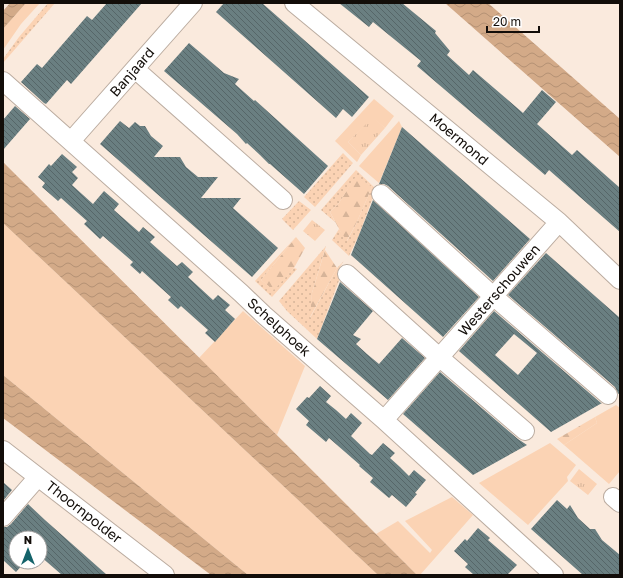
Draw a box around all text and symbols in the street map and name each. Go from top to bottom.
scale bar [487,8,539,34]
text: 20 m [493,14,521,29]
street label: Banjaard [106,44,158,100]
street label: Moermond [426,109,492,168]
street label: Westerschouwen [454,240,543,339]
street label: Schelphoek [244,294,315,360]
street label: Thoornpolder [43,477,126,547]
north arrow [8,530,48,570]
text: N [24,533,32,546]

